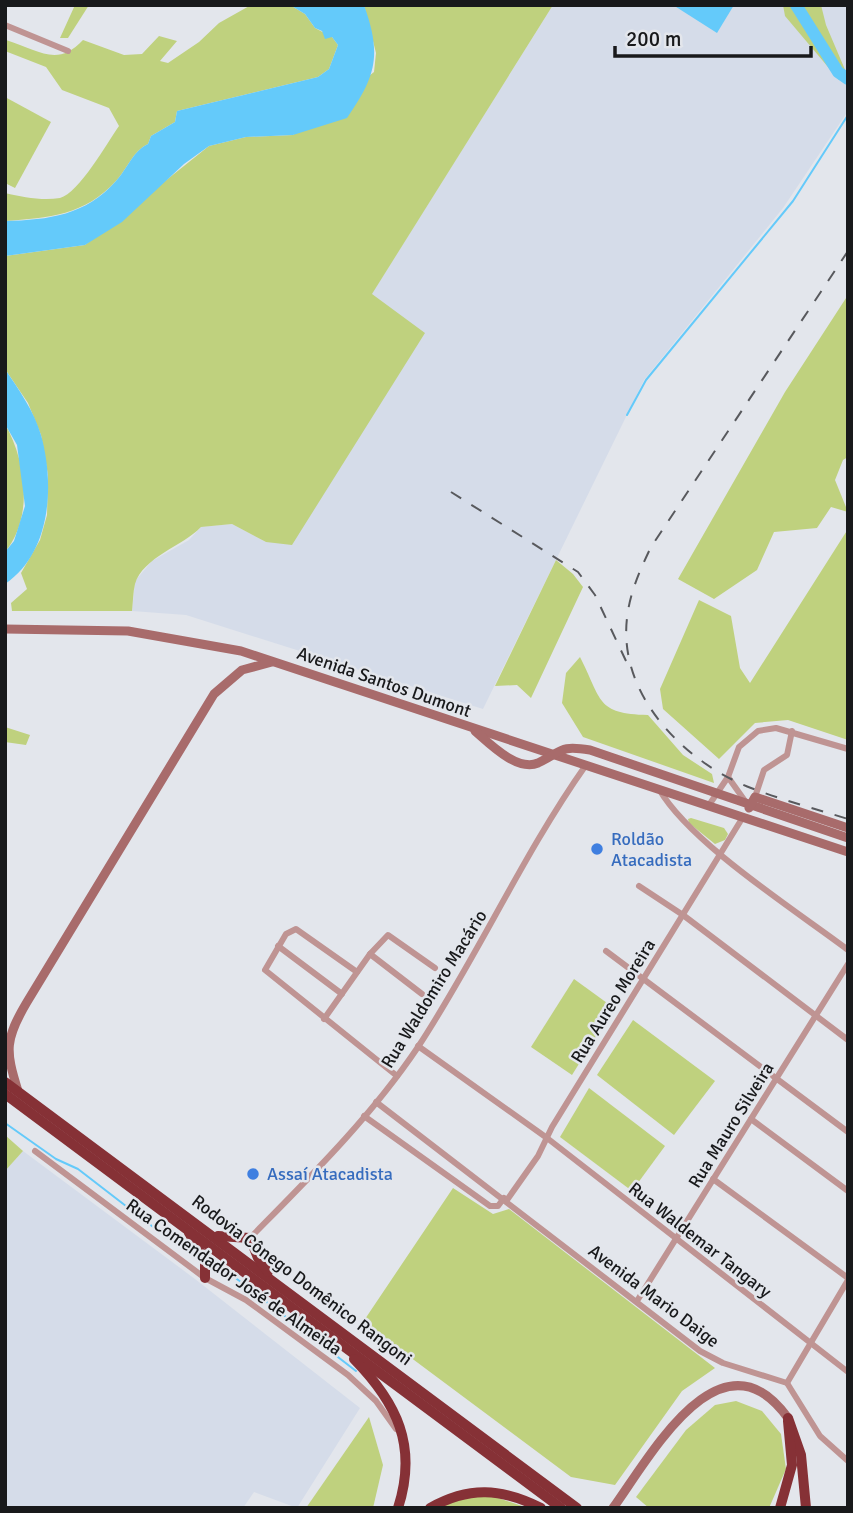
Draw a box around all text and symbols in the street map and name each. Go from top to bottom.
scale bar [615,14,811,58]
text: 200 m [626,26,681,52]
street label: Avenida Santos Dumont [294,642,474,722]
place label: Roldão Atacadista [611,828,692,871]
marker: Roldão Atacadista [589,841,605,857]
street label: Rua Waldomiro Macário [376,906,492,1072]
street label: Rua Aureo Moreira [566,935,660,1067]
street label: Rua Mauro Silveira [684,1058,778,1192]
place label: Assaí Atacadista [267,1163,393,1185]
marker: Assaí Atacadista [245,1166,261,1182]
street label: Rua Waldemar Tangary [624,1177,776,1303]
street label: Rodovia Cônego Domênico Rangoni [187,1190,417,1370]
street label: Rua Comendador José de Almeida [122,1194,346,1360]
street label: Avenida Mario Daige [584,1240,724,1352]

